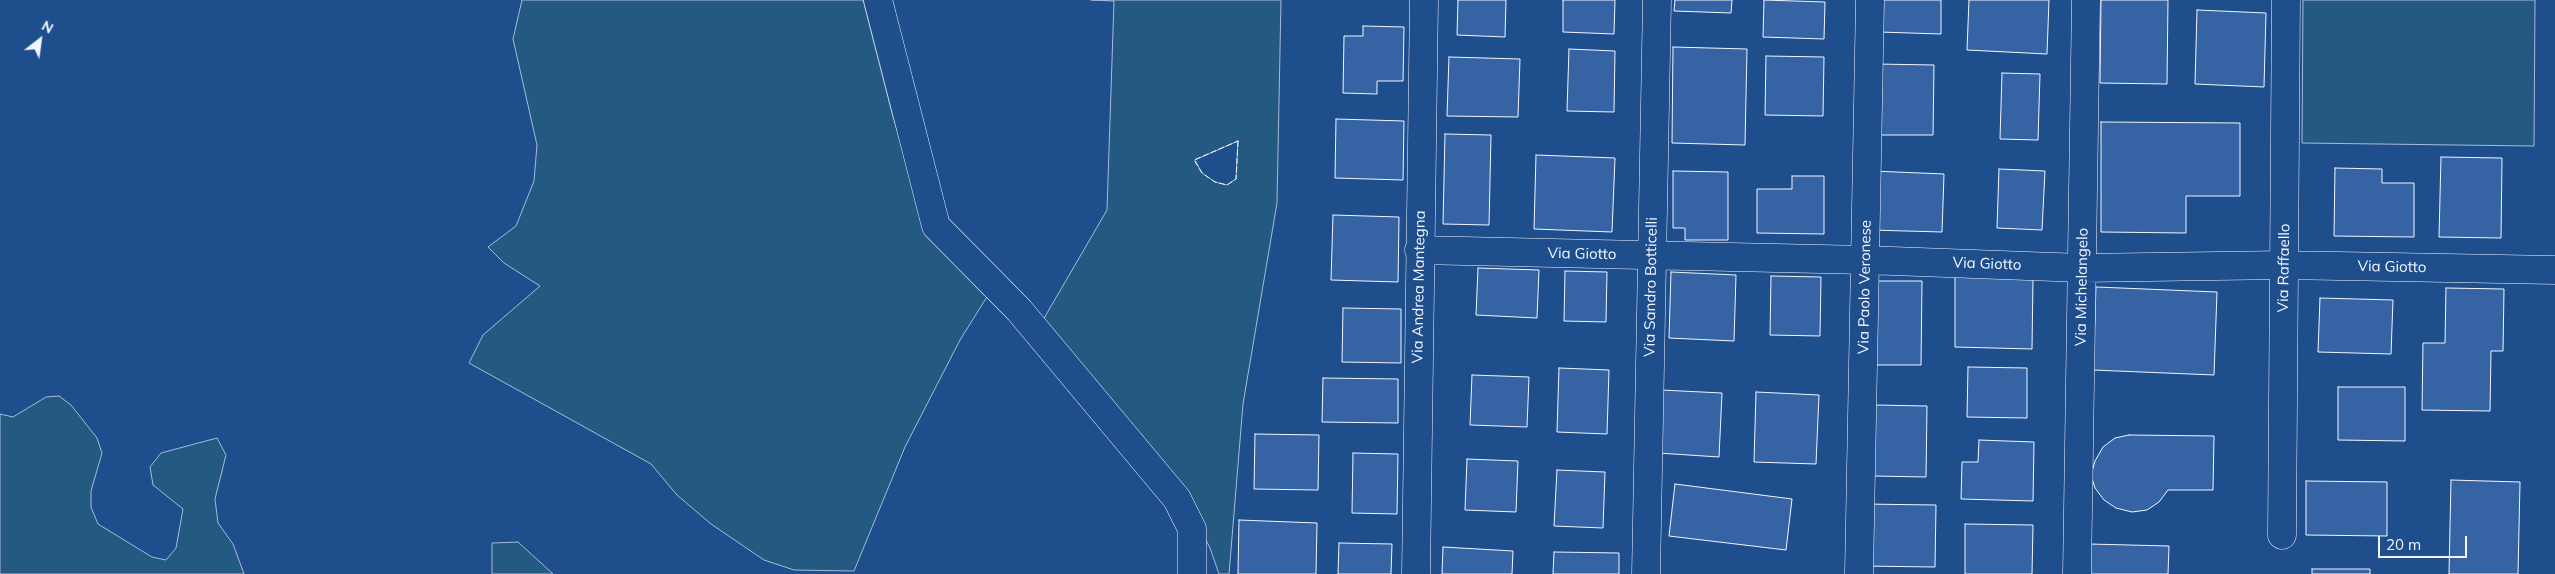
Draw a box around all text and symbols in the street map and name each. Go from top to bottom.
north arrow [15,15,65,65]
text: N [38,17,57,37]
street label: Via Andrea Mantegna [1409,210,1429,364]
street label: Via Sandro Botticelli [1641,217,1661,357]
street label: Via Paolo Veronese [1855,220,1875,354]
street label: Via Raffaello [2274,223,2294,313]
street label: Via Michelangelo [2072,228,2092,346]
street label: Via Giotto [1547,244,1617,264]
street label: Via Giotto [1952,254,2022,274]
street label: Via Giotto [2357,257,2427,277]
scale bar [2380,526,2469,558]
text: 20 m [2386,535,2421,554]

